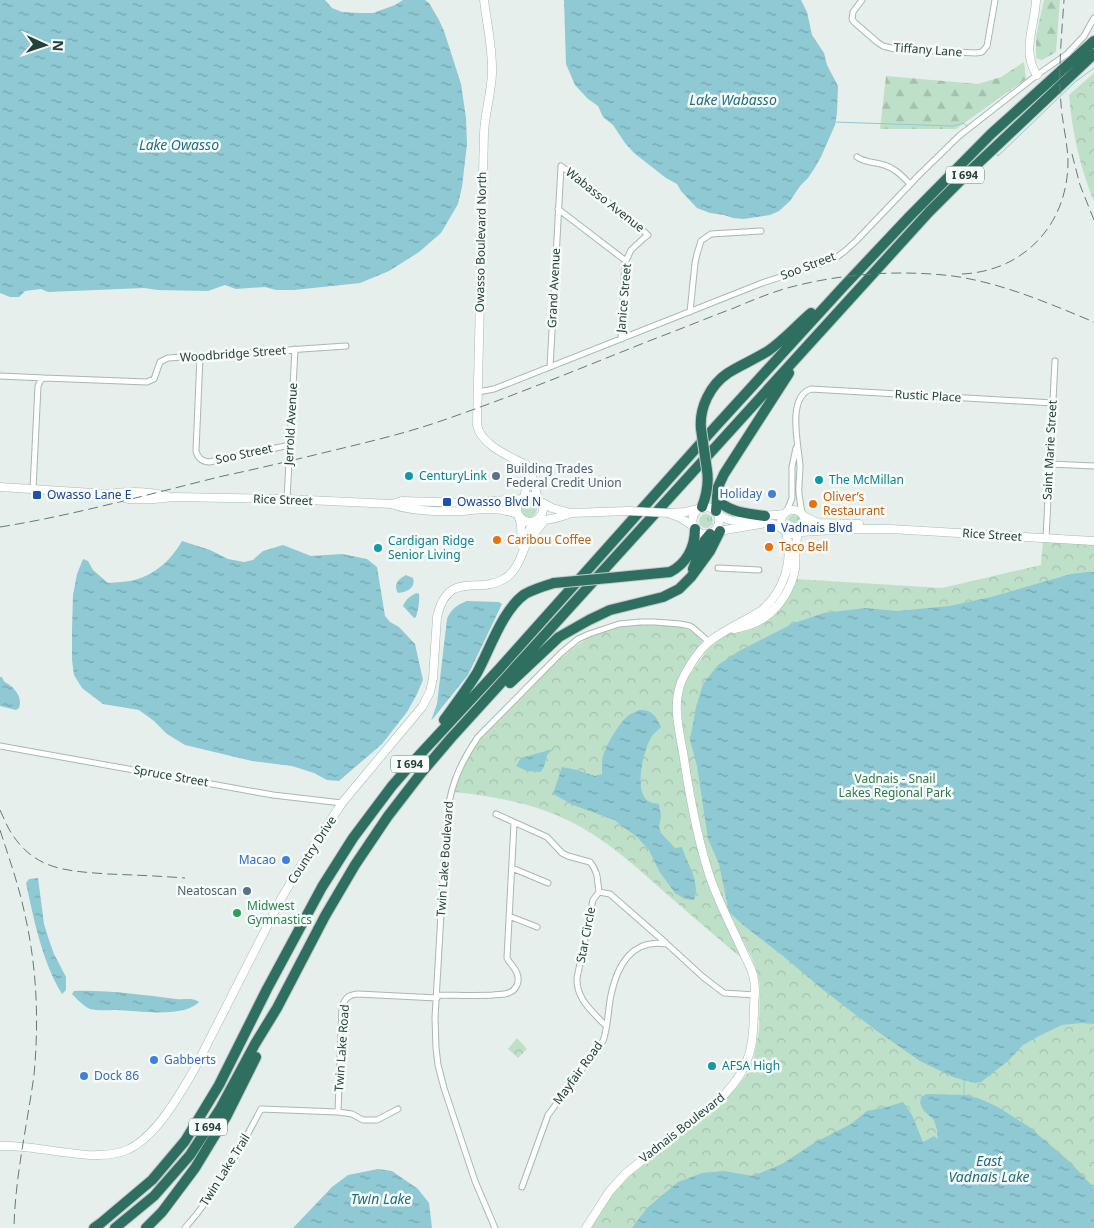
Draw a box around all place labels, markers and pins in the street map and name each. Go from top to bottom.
place label: Building Trades Federal Credit Union [506,460,622,491]
place label: CenturyLink [419,467,487,484]
marker: CenturyLink [403,470,415,482]
marker: Building Trades Federal Credit Union [490,470,502,482]
place label: The McMillan [829,471,904,488]
marker: The McMillan [813,474,825,486]
place label: Holiday [719,485,763,502]
place label: Owasso Lane E [47,486,131,503]
marker: Holiday [766,488,778,500]
place label: Oliver’s Restaurant [823,488,885,519]
marker: Owasso Lane E [31,489,43,501]
place label: Owasso Blvd N [457,493,541,510]
marker: Owasso Blvd N [441,496,453,508]
marker: Oliver’s Restaurant [807,498,819,510]
place label: Vadnais Blvd [781,519,853,536]
marker: Vadnais Blvd [765,522,777,534]
place label: Caribou Coffee [507,531,591,548]
place label: Cardigan Ridge Senior Living [388,532,474,563]
marker: Caribou Coffee [491,534,503,546]
place label: Taco Bell [779,538,828,555]
marker: Taco Bell [763,541,775,553]
marker: Cardigan Ridge Senior Living [372,542,384,554]
place label: Macao [239,851,276,868]
marker: Macao [280,854,292,866]
place label: Neatoscan [177,882,237,899]
marker: Neatoscan [241,885,253,897]
place label: Midwest Gymnastics [247,897,312,928]
marker: Midwest Gymnastics [231,907,243,919]
place label: Gabberts [164,1051,216,1068]
marker: Gabberts [148,1054,160,1066]
place label: AFSA High [722,1057,780,1074]
marker: AFSA High [706,1060,718,1072]
place label: Dock 86 [94,1067,139,1084]
marker: Dock 86 [78,1070,90,1082]

